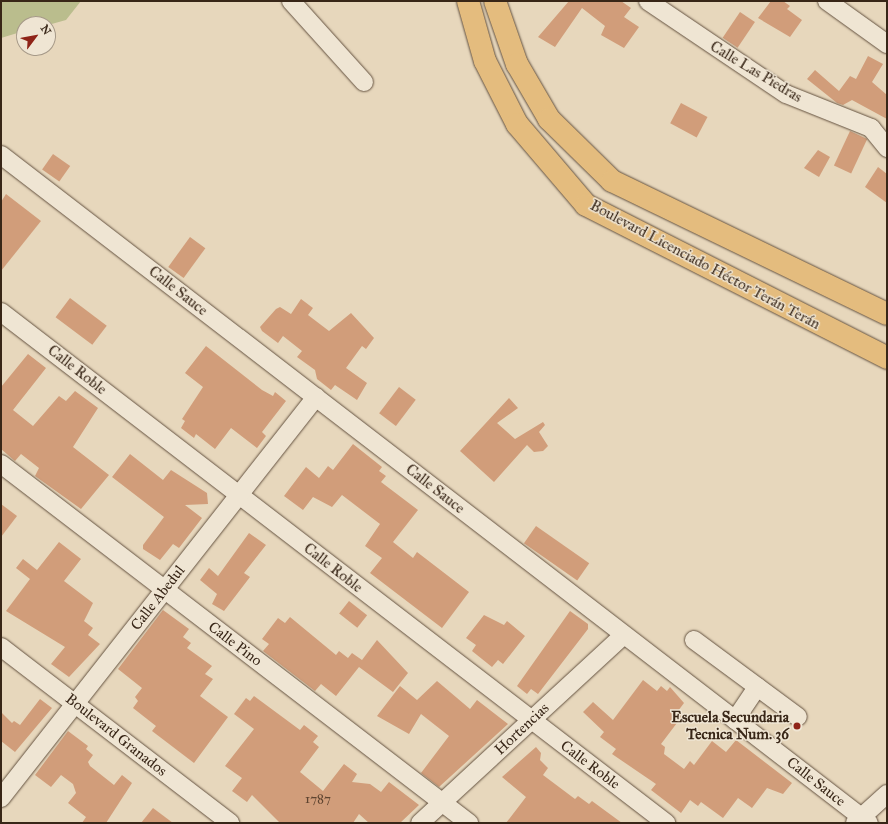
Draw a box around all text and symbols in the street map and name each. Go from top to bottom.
north arrow [16,16,56,56]
text: N [38,22,54,37]
street label: Calle Las Piedras [707,37,805,107]
street label: Boulevard Licenciado Héctor Terán Terán [587,197,823,333]
street label: Calle Sauce [145,262,211,320]
street label: Calle Roble [44,341,110,399]
street label: Calle Sauce [402,460,468,518]
street label: Calle Roble [300,539,366,597]
street label: Calle Abedul [127,562,189,634]
street label: Calle Pino [205,618,265,670]
street label: Boulevard Granados [62,690,170,780]
street label: Hortencias [491,699,553,759]
place label: Escuela Secundaria Tecnica Num. 36 [671,708,789,743]
marker: Escuela Secundaria Tecnica Num. 36 [792,721,802,731]
street label: Calle Roble [557,737,623,793]
street label: Calle Sauce [783,753,849,811]
house number: 1787 [305,791,331,807]

